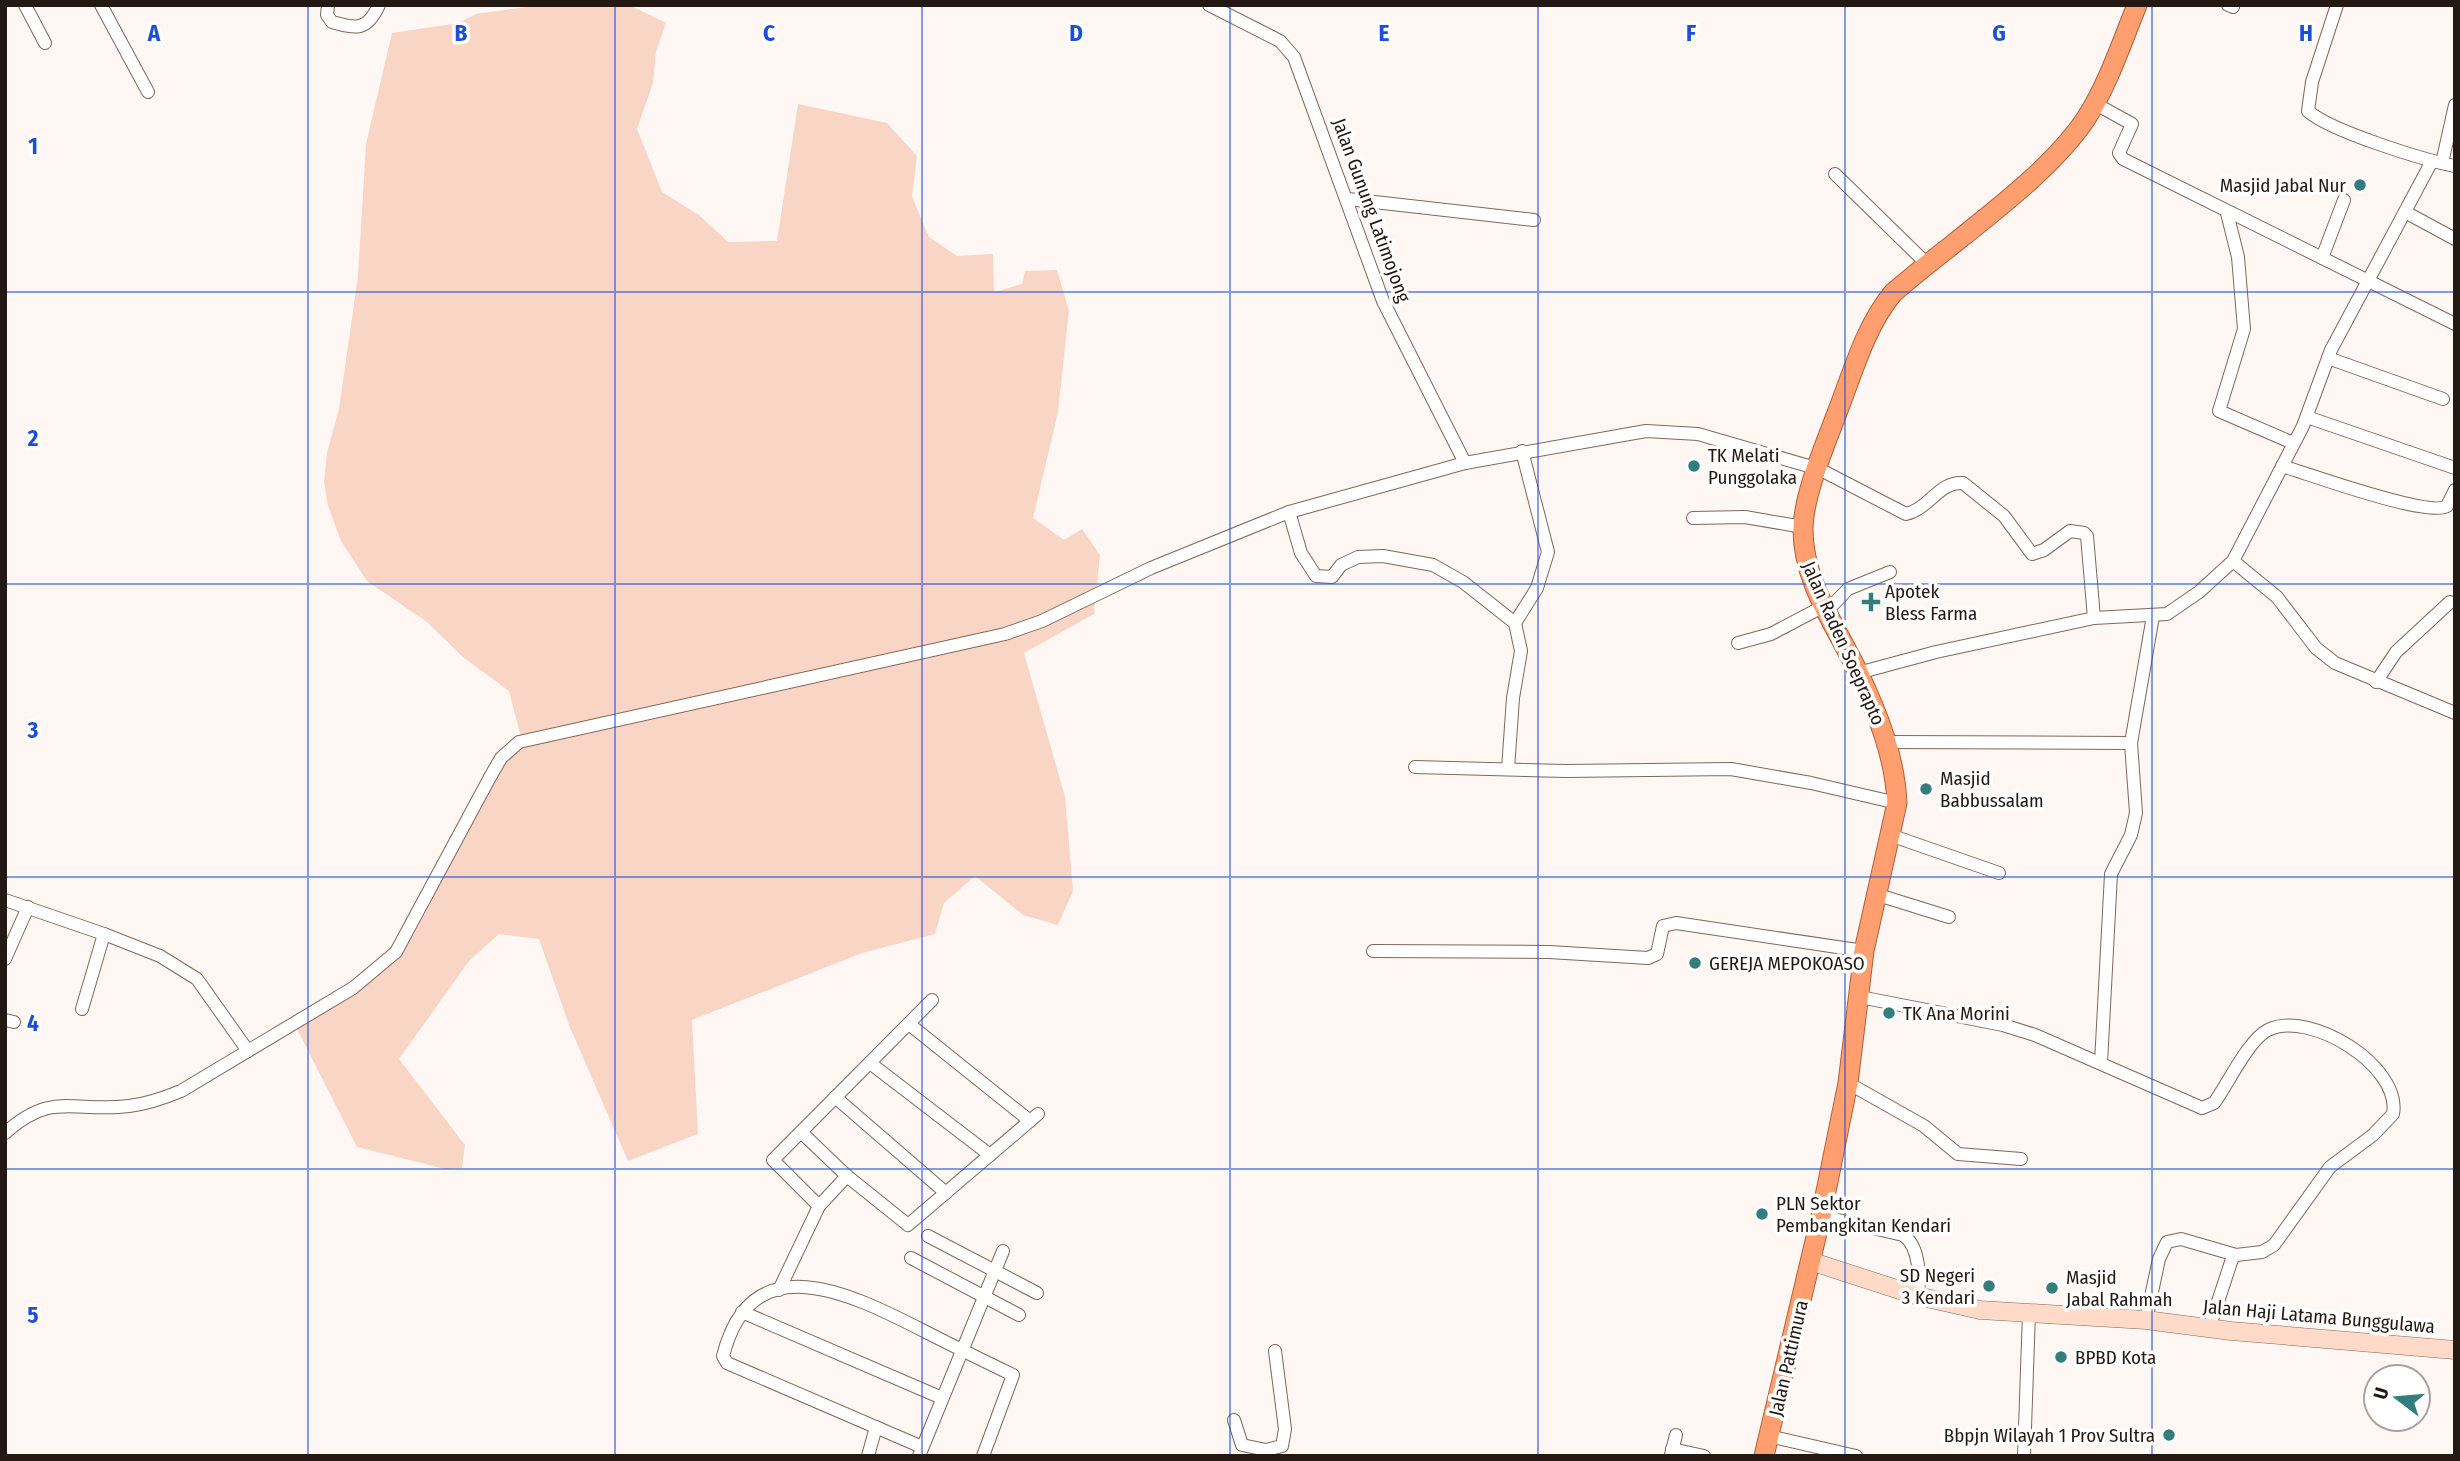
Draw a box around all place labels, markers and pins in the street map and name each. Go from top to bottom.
place label: Masjid Jabal Nur [2220,174,2346,197]
marker: Masjid Jabal Nur [2352,177,2368,193]
place label: TK Melati Punggolaka [1708,444,1797,489]
marker: TK Melati Punggolaka [1686,458,1702,474]
place label: Apotek Bless Farma [1885,580,1977,625]
marker: Apotek Bless Farma [1863,594,1879,610]
place label: Masjid Babbussalam [1940,767,2044,812]
marker: Masjid Babbussalam [1918,781,1934,797]
place label: GEREJA MEPOKOASO [1709,952,1865,975]
marker: GEREJA MEPOKOASO [1687,955,1703,971]
place label: TK Ana Morini [1903,1002,2010,1025]
marker: TK Ana Morini [1881,1005,1897,1021]
place label: PLN Sektor Pembangkitan Kendari [1776,1192,1951,1237]
marker: PLN Sektor Pembangkitan Kendari [1754,1206,1770,1222]
place label: SD Negeri 3 Kendari [1900,1264,1975,1309]
place label: Masjid Jabal Rahmah [2066,1266,2172,1311]
marker: SD Negeri 3 Kendari [1981,1278,1997,1294]
marker: Masjid Jabal Rahmah [2044,1280,2060,1296]
place label: BPBD Kota [2075,1346,2156,1369]
marker: BPBD Kota [2053,1349,2069,1365]
place label: Bbpjn Wilayah 1 Prov Sultra [1944,1424,2155,1447]
marker: Bbpjn Wilayah 1 Prov Sultra [2161,1427,2177,1443]

